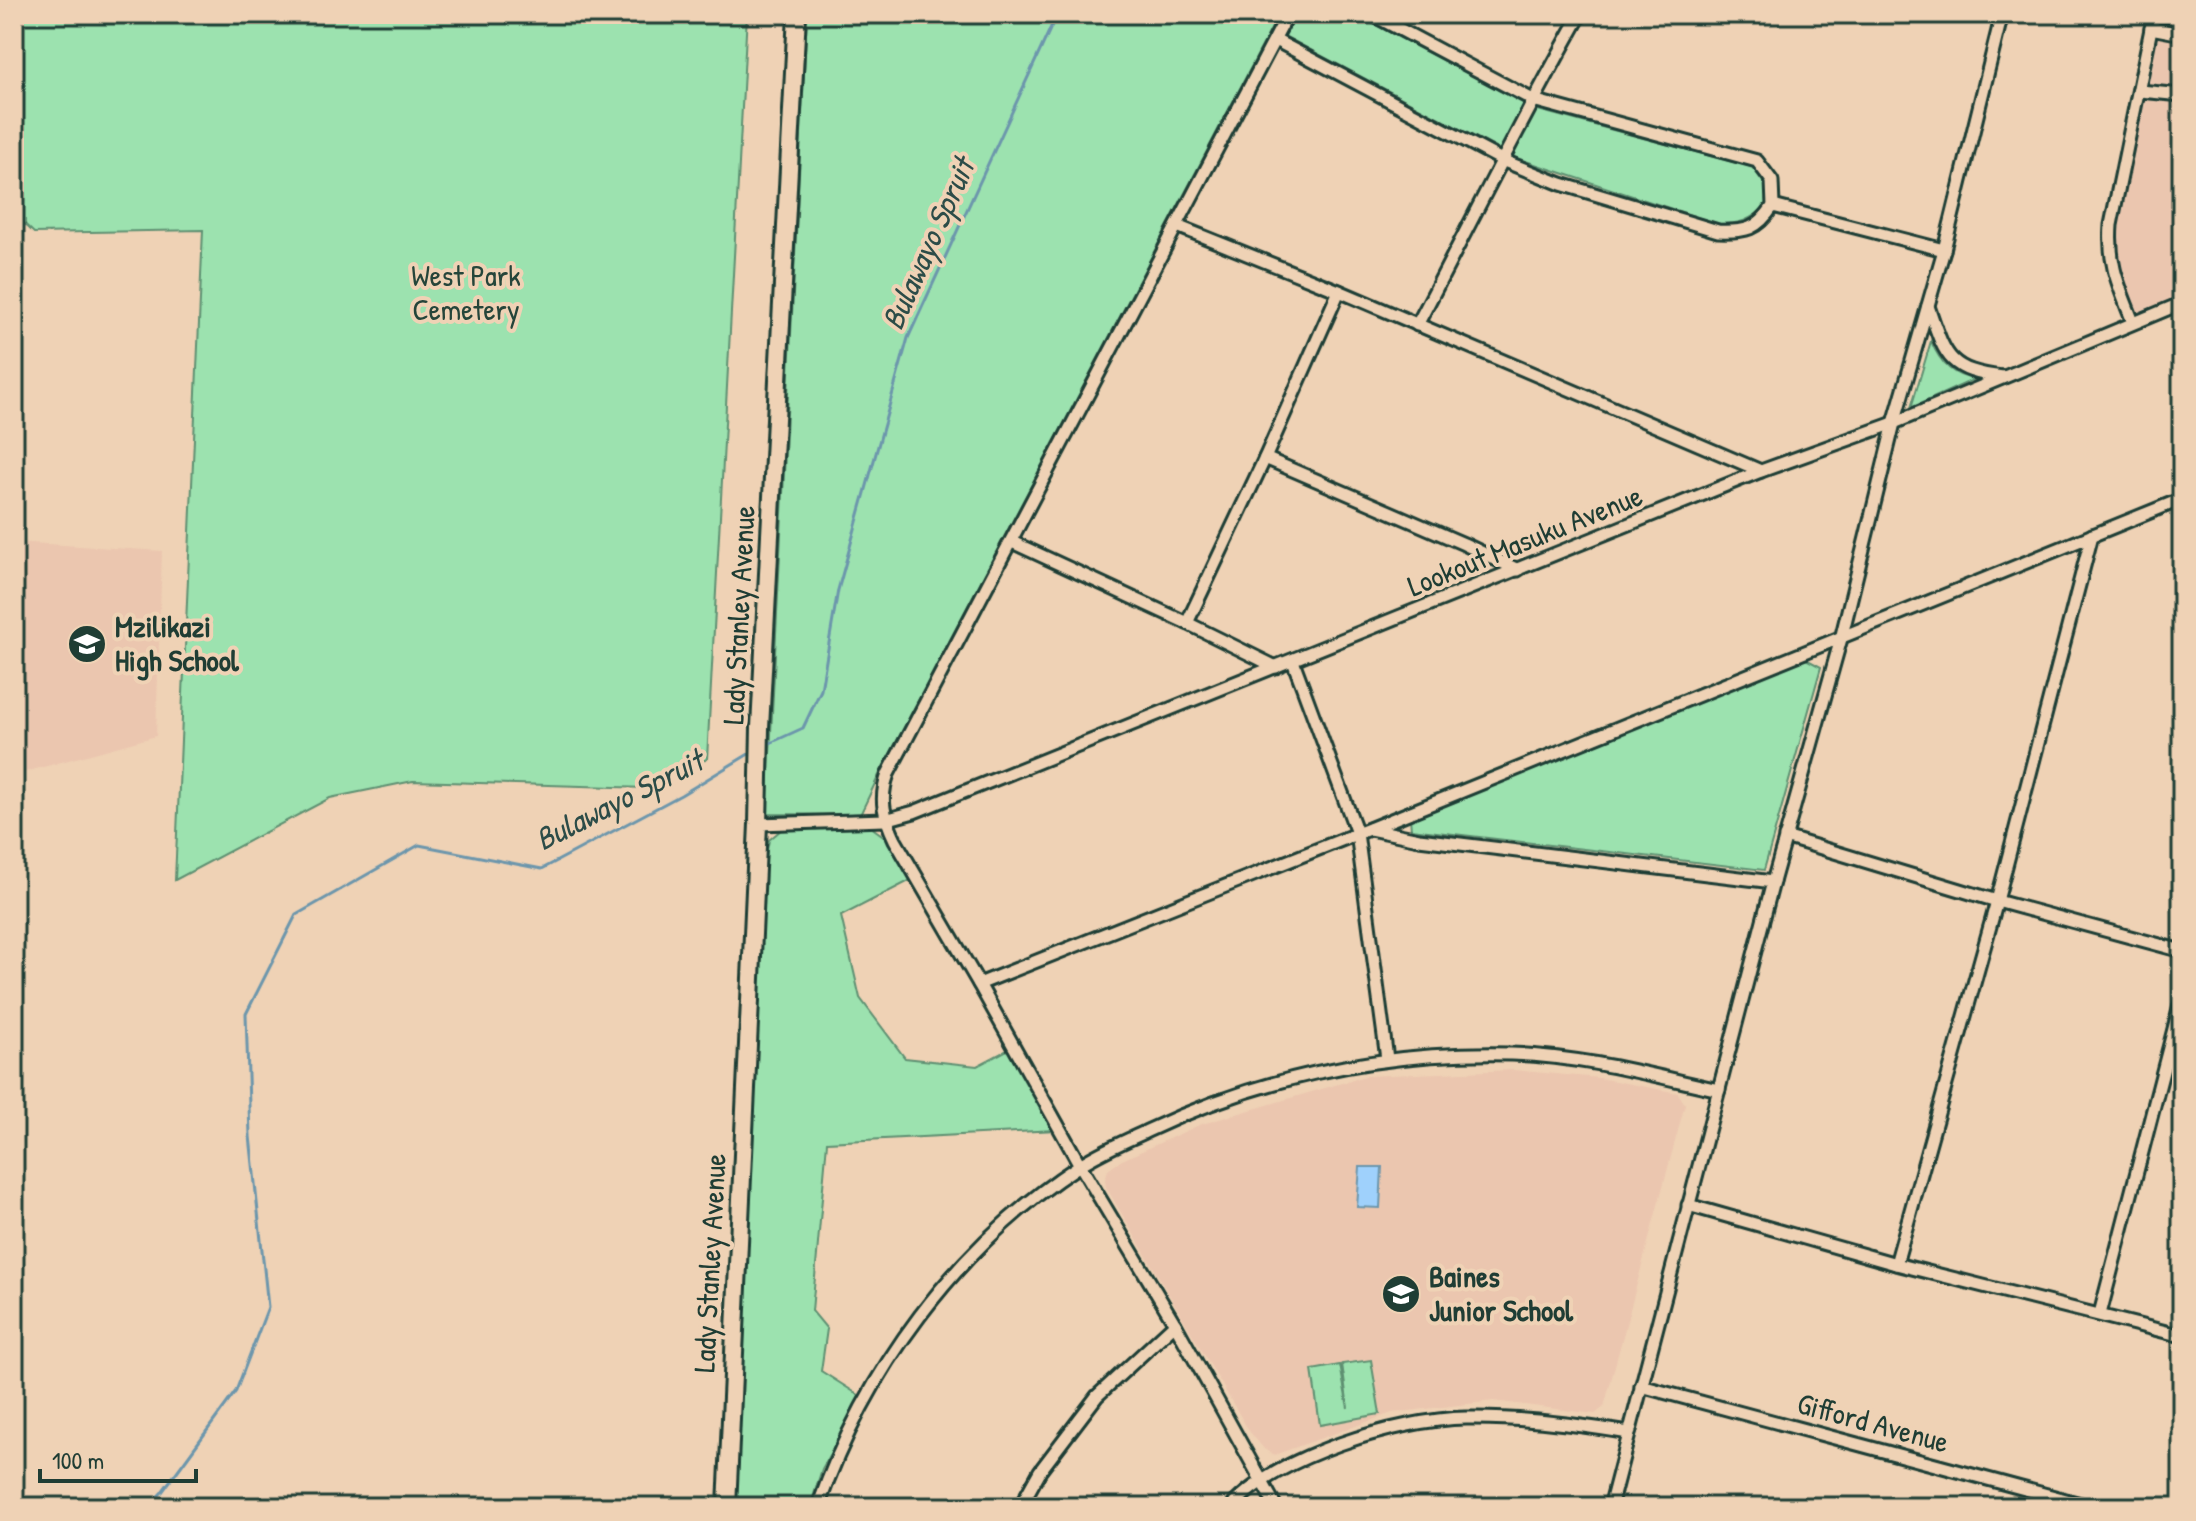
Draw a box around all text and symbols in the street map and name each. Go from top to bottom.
water label: Bulawayo Spruit [871,147,986,336]
park label: West Park Cemetery [411,255,521,329]
street label: Lookout Masuku Avenue [1401,475,1648,605]
street label: Lady Stanley Avenue [712,504,764,725]
place label: Mzilikazi High School [115,606,240,681]
school or university icon: Mzilikazi High School [66,623,108,665]
water label: Bulawayo Spruit [528,737,714,860]
street label: Lady Stanley Avenue [683,1152,735,1373]
place label: Baines Junior School [1429,1256,1574,1330]
school or university icon: Baines Junior School [1380,1273,1422,1315]
street label: Gifford Avenue [1793,1383,1953,1461]
scale bar [40,1433,196,1483]
text: 100 m [52,1444,104,1476]

